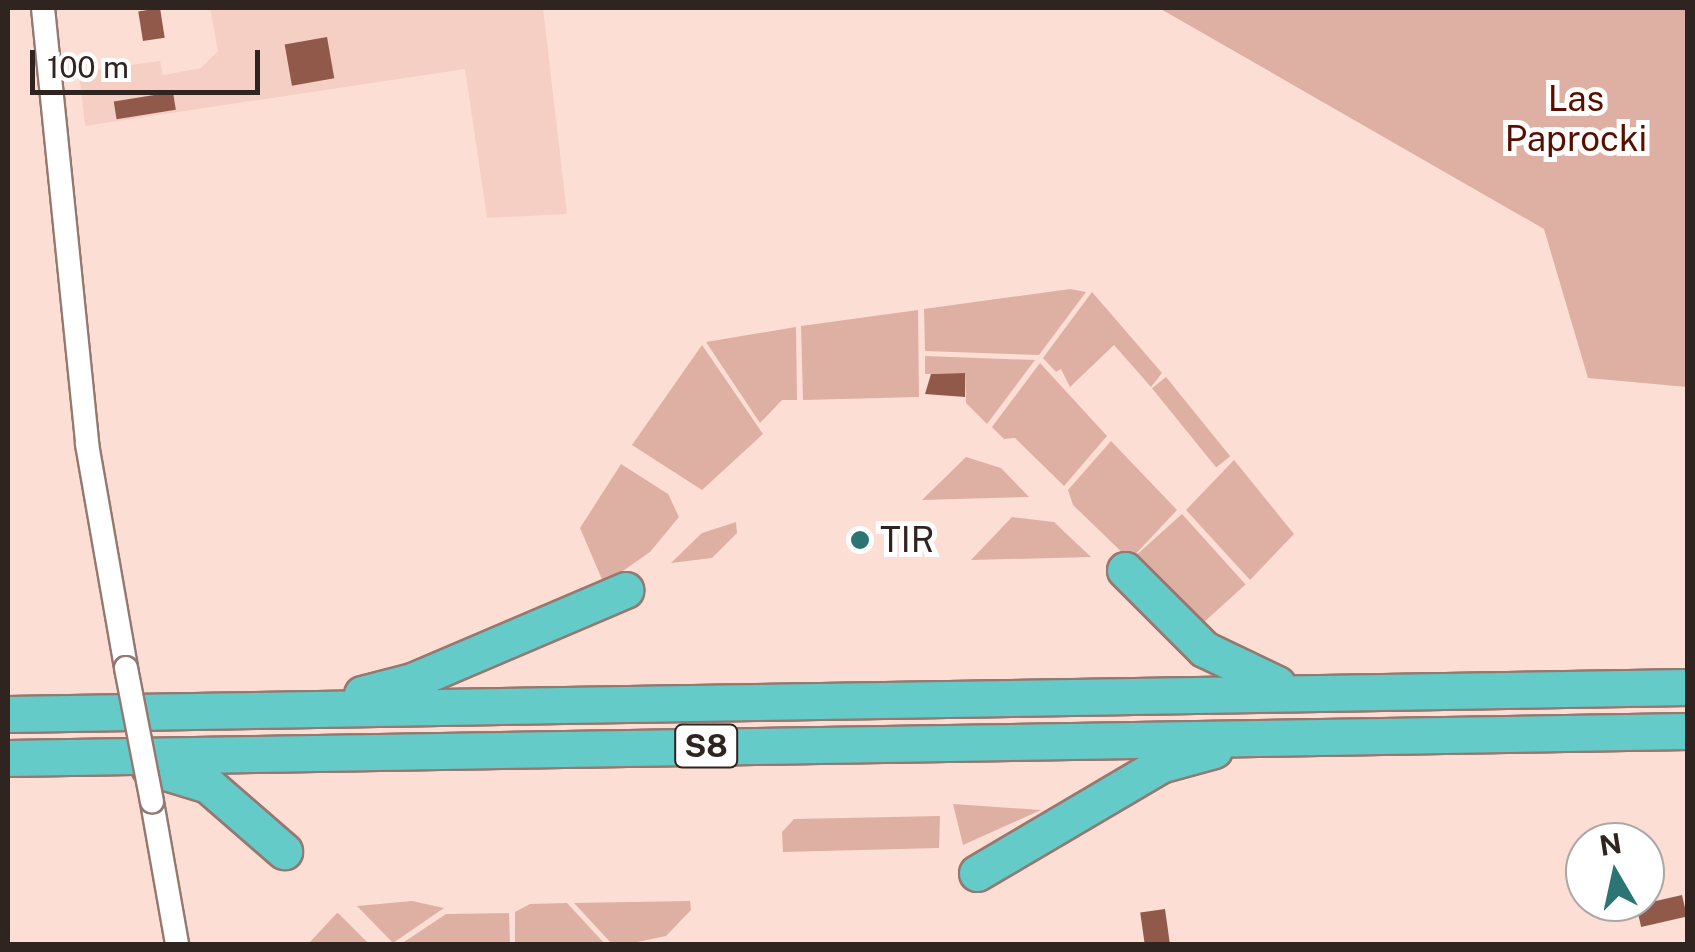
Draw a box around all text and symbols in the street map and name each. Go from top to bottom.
scale bar [35,30,265,92]
text: 100 m [47,49,129,85]
park label: Las Paprocki [1505,78,1647,160]
place label: TIR [880,519,934,561]
marker: TIR [849,529,871,551]
road number: S8 [674,719,738,773]
north arrow [1565,822,1665,922]
text: N [1597,826,1624,862]

